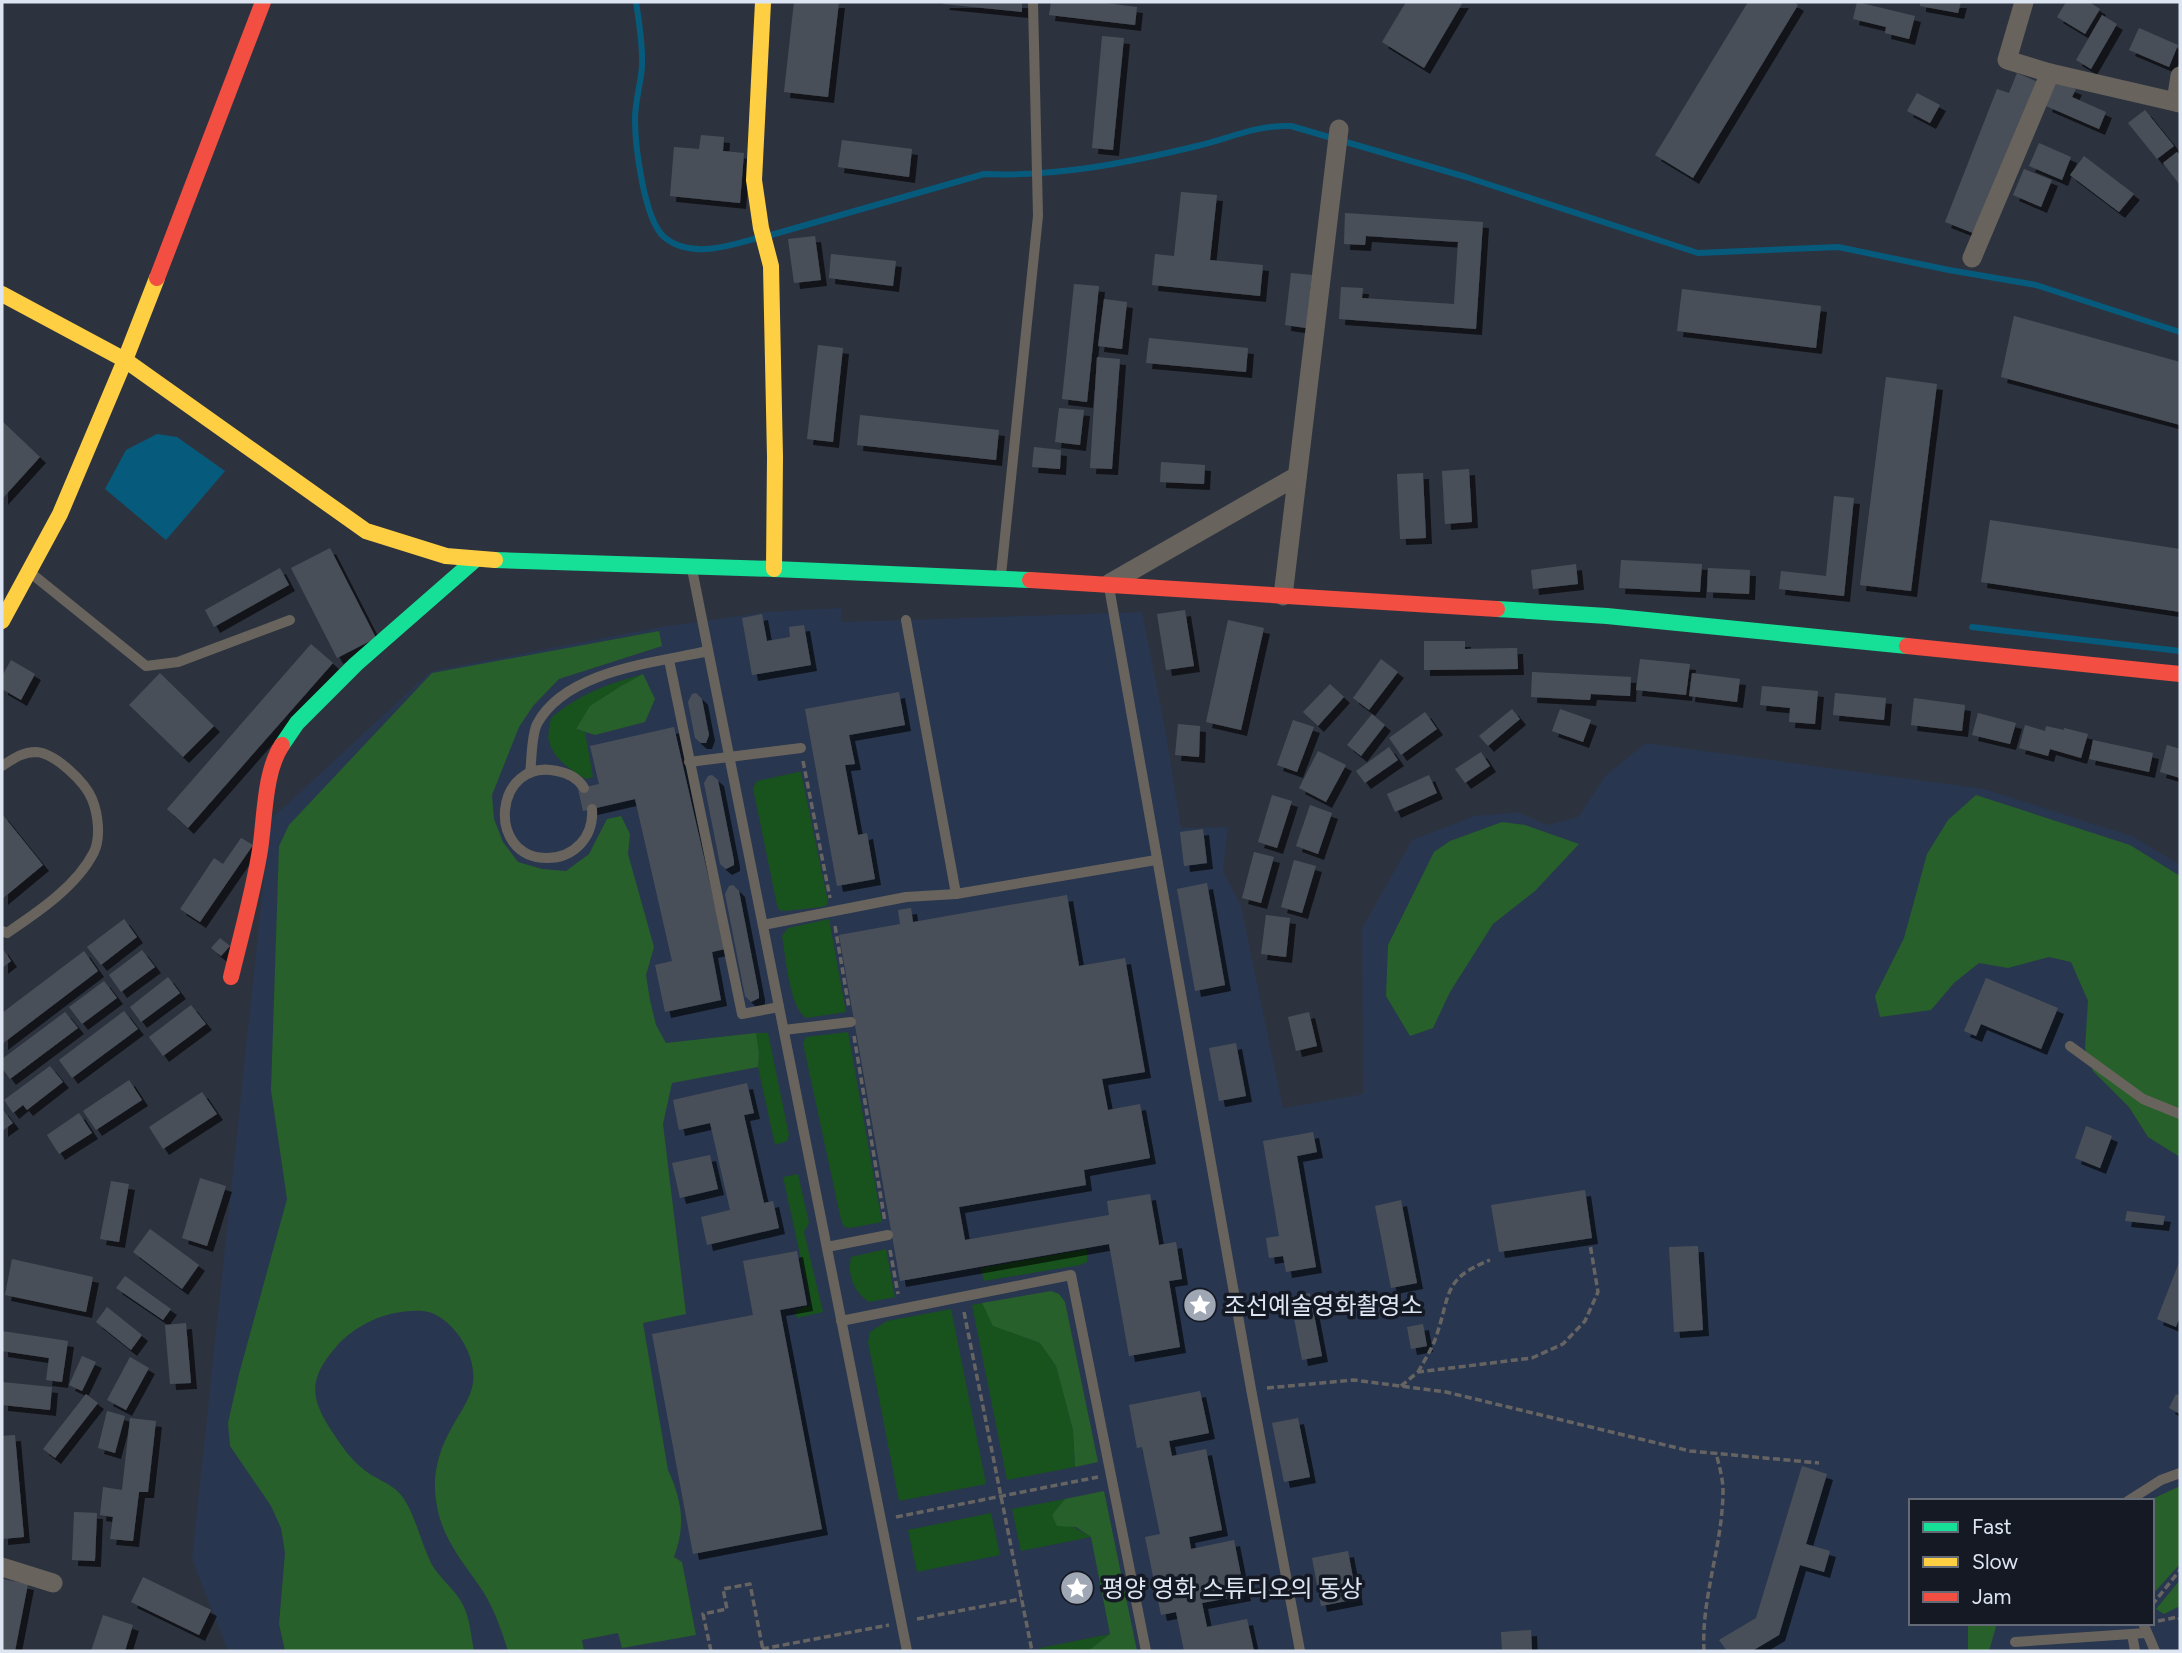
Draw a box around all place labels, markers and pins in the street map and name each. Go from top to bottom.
place icon: 조선예술영화촬영소 [1181,1286,1219,1324]
place label: 조선예술영화촬영소 [1224,1291,1423,1320]
place icon: 평양 영화 스튜디오의 동상 [1058,1569,1096,1607]
place label: 평양 영화 스튜디오의 동상 [1102,1574,1363,1603]

